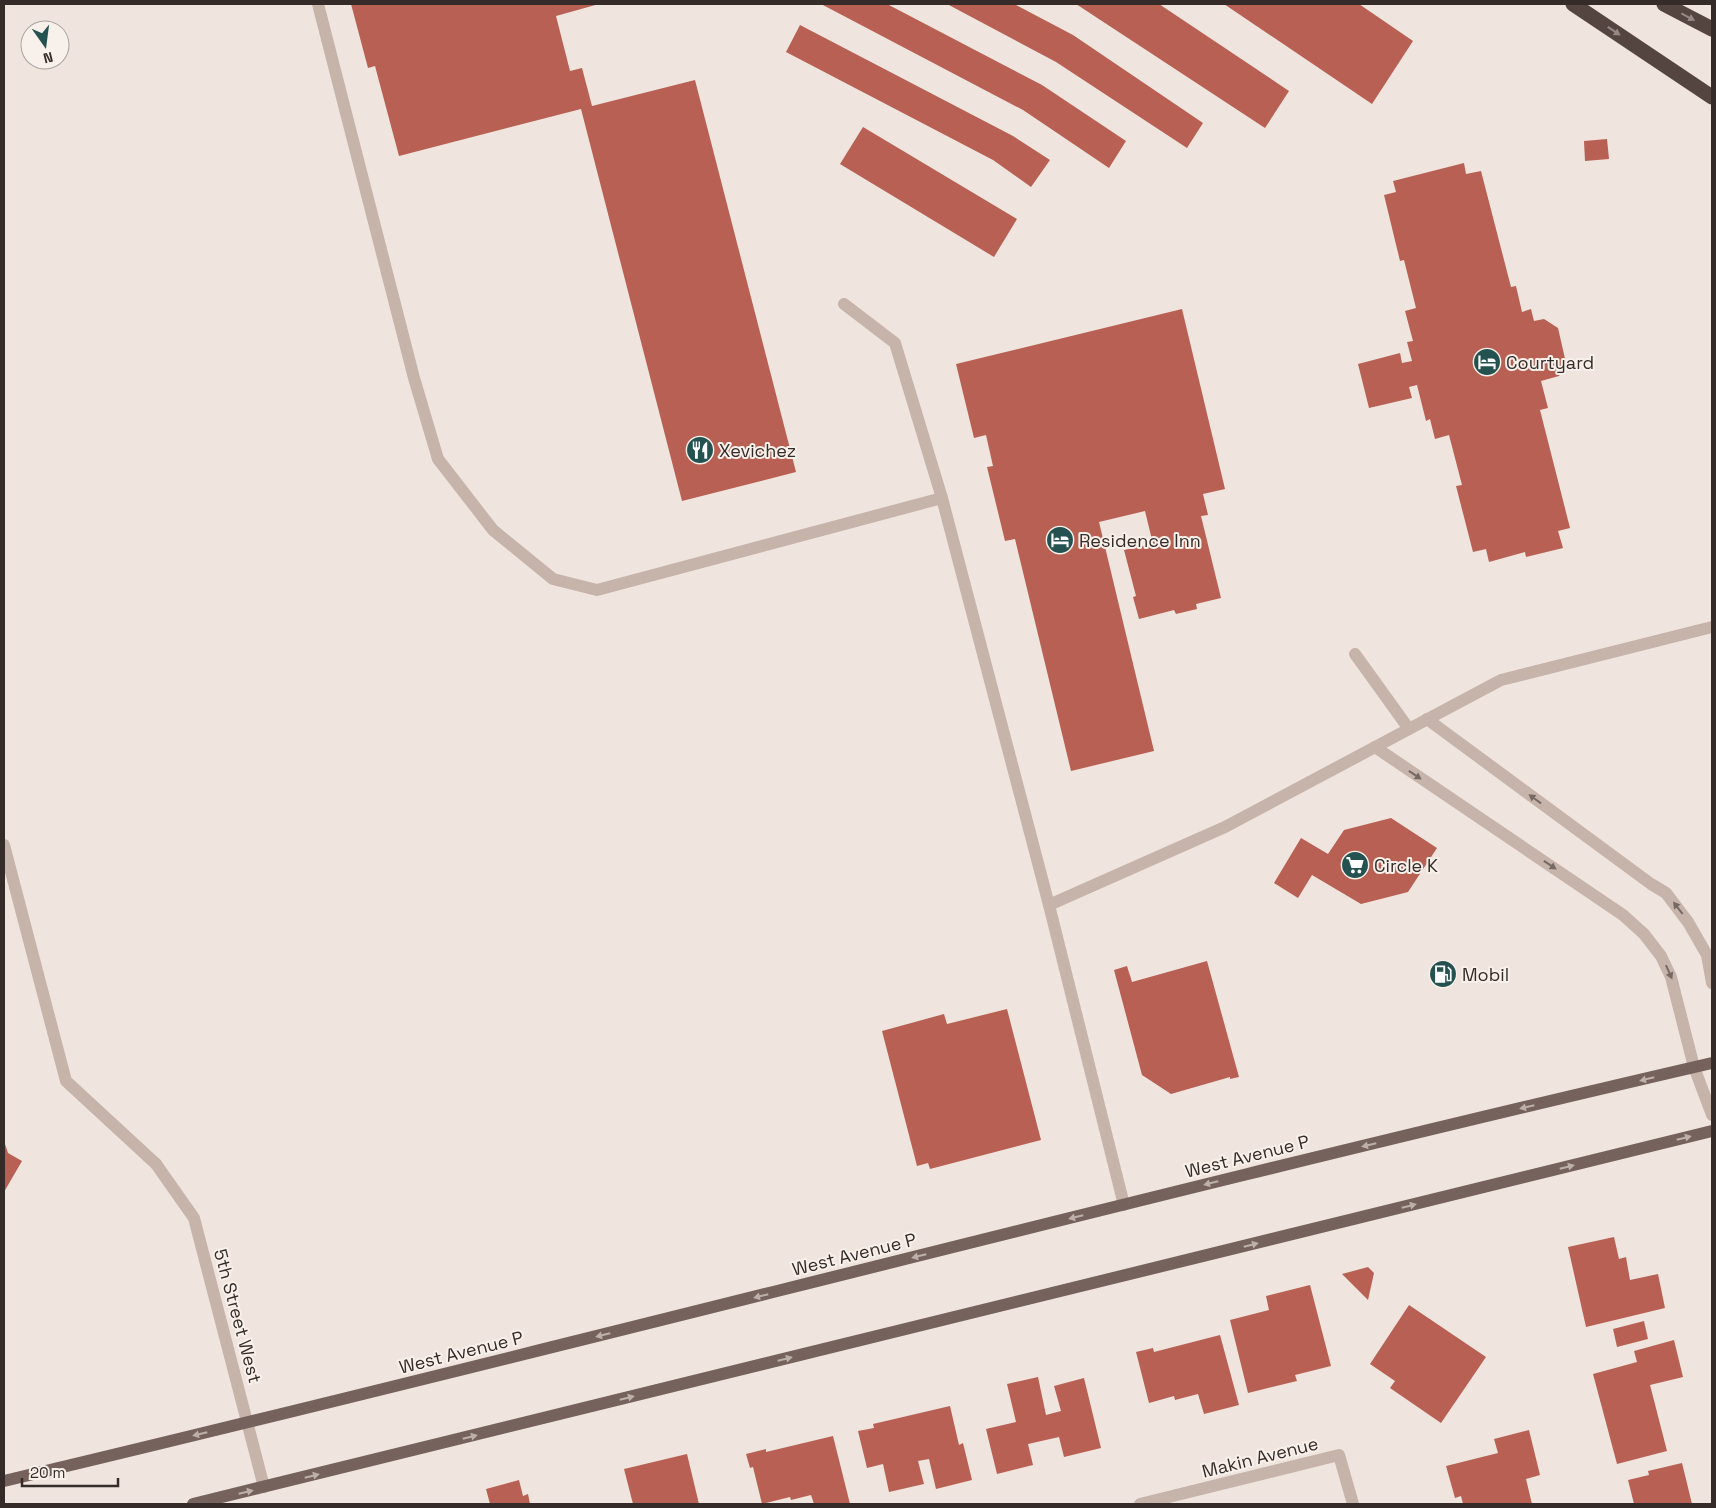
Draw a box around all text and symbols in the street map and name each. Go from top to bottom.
one-way arrow [1681,13,1695,21]
north arrow [20,20,70,70]
one-way arrow [1607,26,1621,36]
text: N [41,48,55,67]
hotel icon: Courtyard [1472,347,1502,377]
place label: Courtyard [1506,351,1594,374]
restaurant icon: Xevichez [685,435,715,465]
place label: Xevichez [719,439,796,462]
hotel icon: Residence Inn [1045,525,1075,555]
place label: Residence Inn [1079,529,1201,552]
one-way arrow [1408,770,1422,780]
one-way arrow [1528,794,1542,804]
supermarket icon: Circle K [1340,850,1370,880]
place label: Circle K [1374,854,1438,877]
one-way arrow [1543,860,1557,870]
one-way arrow [1672,902,1683,915]
fuel station icon: Mobil [1428,959,1458,989]
place label: Mobil [1462,963,1509,986]
one-way arrow [1665,965,1673,979]
one-way arrow [1639,1075,1654,1083]
one-way arrow [1519,1103,1534,1111]
street label: West Avenue P [1183,1129,1312,1183]
one-way arrow [1677,1134,1692,1142]
one-way arrow [1361,1141,1376,1149]
one-way arrow [1559,1163,1574,1171]
one-way arrow [1203,1180,1218,1188]
one-way arrow [1402,1202,1417,1210]
one-way arrow [1069,1213,1084,1221]
street label: West Avenue P [790,1227,919,1281]
one-way arrow [1244,1241,1259,1249]
street label: 5th Street West [209,1246,267,1386]
one-way arrow [911,1252,926,1260]
one-way arrow [754,1292,769,1300]
street label: West Avenue P [397,1325,526,1379]
one-way arrow [596,1331,611,1339]
one-way arrow [778,1355,793,1363]
one-way arrow [620,1394,635,1402]
one-way arrow [193,1430,208,1438]
street label: Makin Avenue [1199,1431,1321,1483]
one-way arrow [462,1433,477,1441]
scale bar [22,1456,119,1488]
text: 20 m [30,1463,65,1482]
one-way arrow [304,1471,319,1479]
one-way arrow [238,1488,253,1496]

